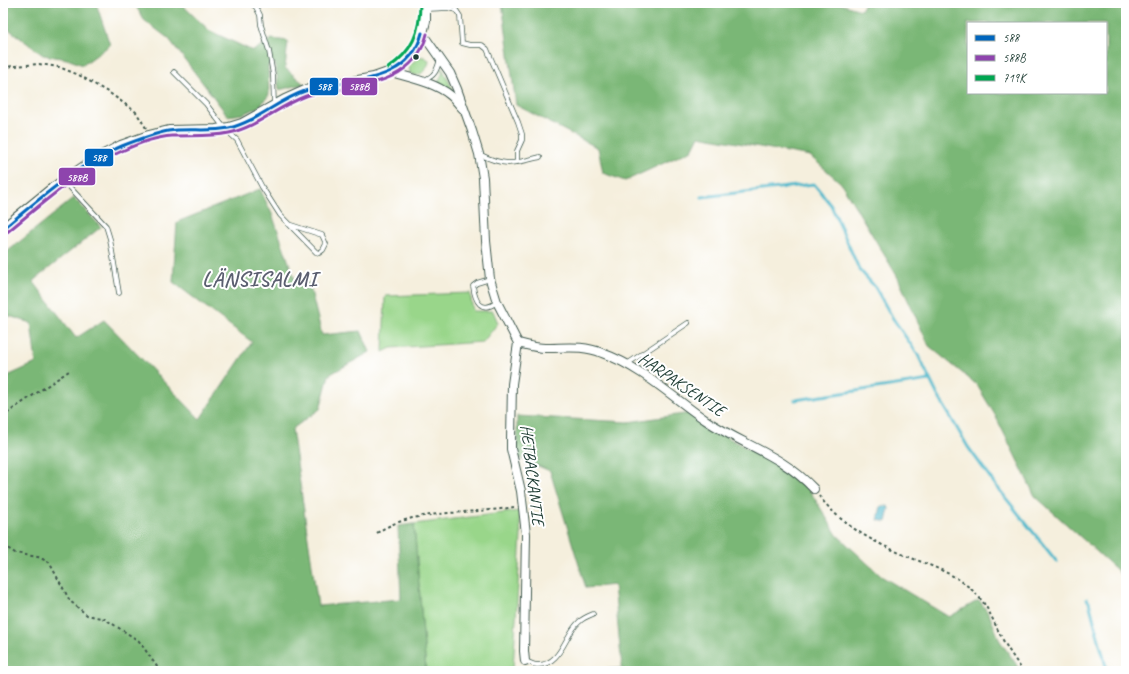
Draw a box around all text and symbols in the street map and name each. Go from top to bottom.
legend [967,22,1107,94]
text: 588 [1003,30,1021,46]
text: 588B [1003,50,1026,66]
unlabelled marker [411,52,421,62]
text: 719K [1003,70,1028,86]
line badge: 588 [309,77,339,96]
line badge: 588B [341,77,378,96]
text: 588 [317,79,333,93]
text: 588B [349,79,370,93]
line badge: 588 [84,148,114,167]
text: 588 [92,150,108,164]
line badge: 588B [58,167,96,186]
text: 588B [67,170,88,184]
district label: LÄNSISALMI [202,266,321,292]
street label: HARPAKSENTIE [634,348,731,423]
street label: HETBACKANTIE [516,424,549,529]

